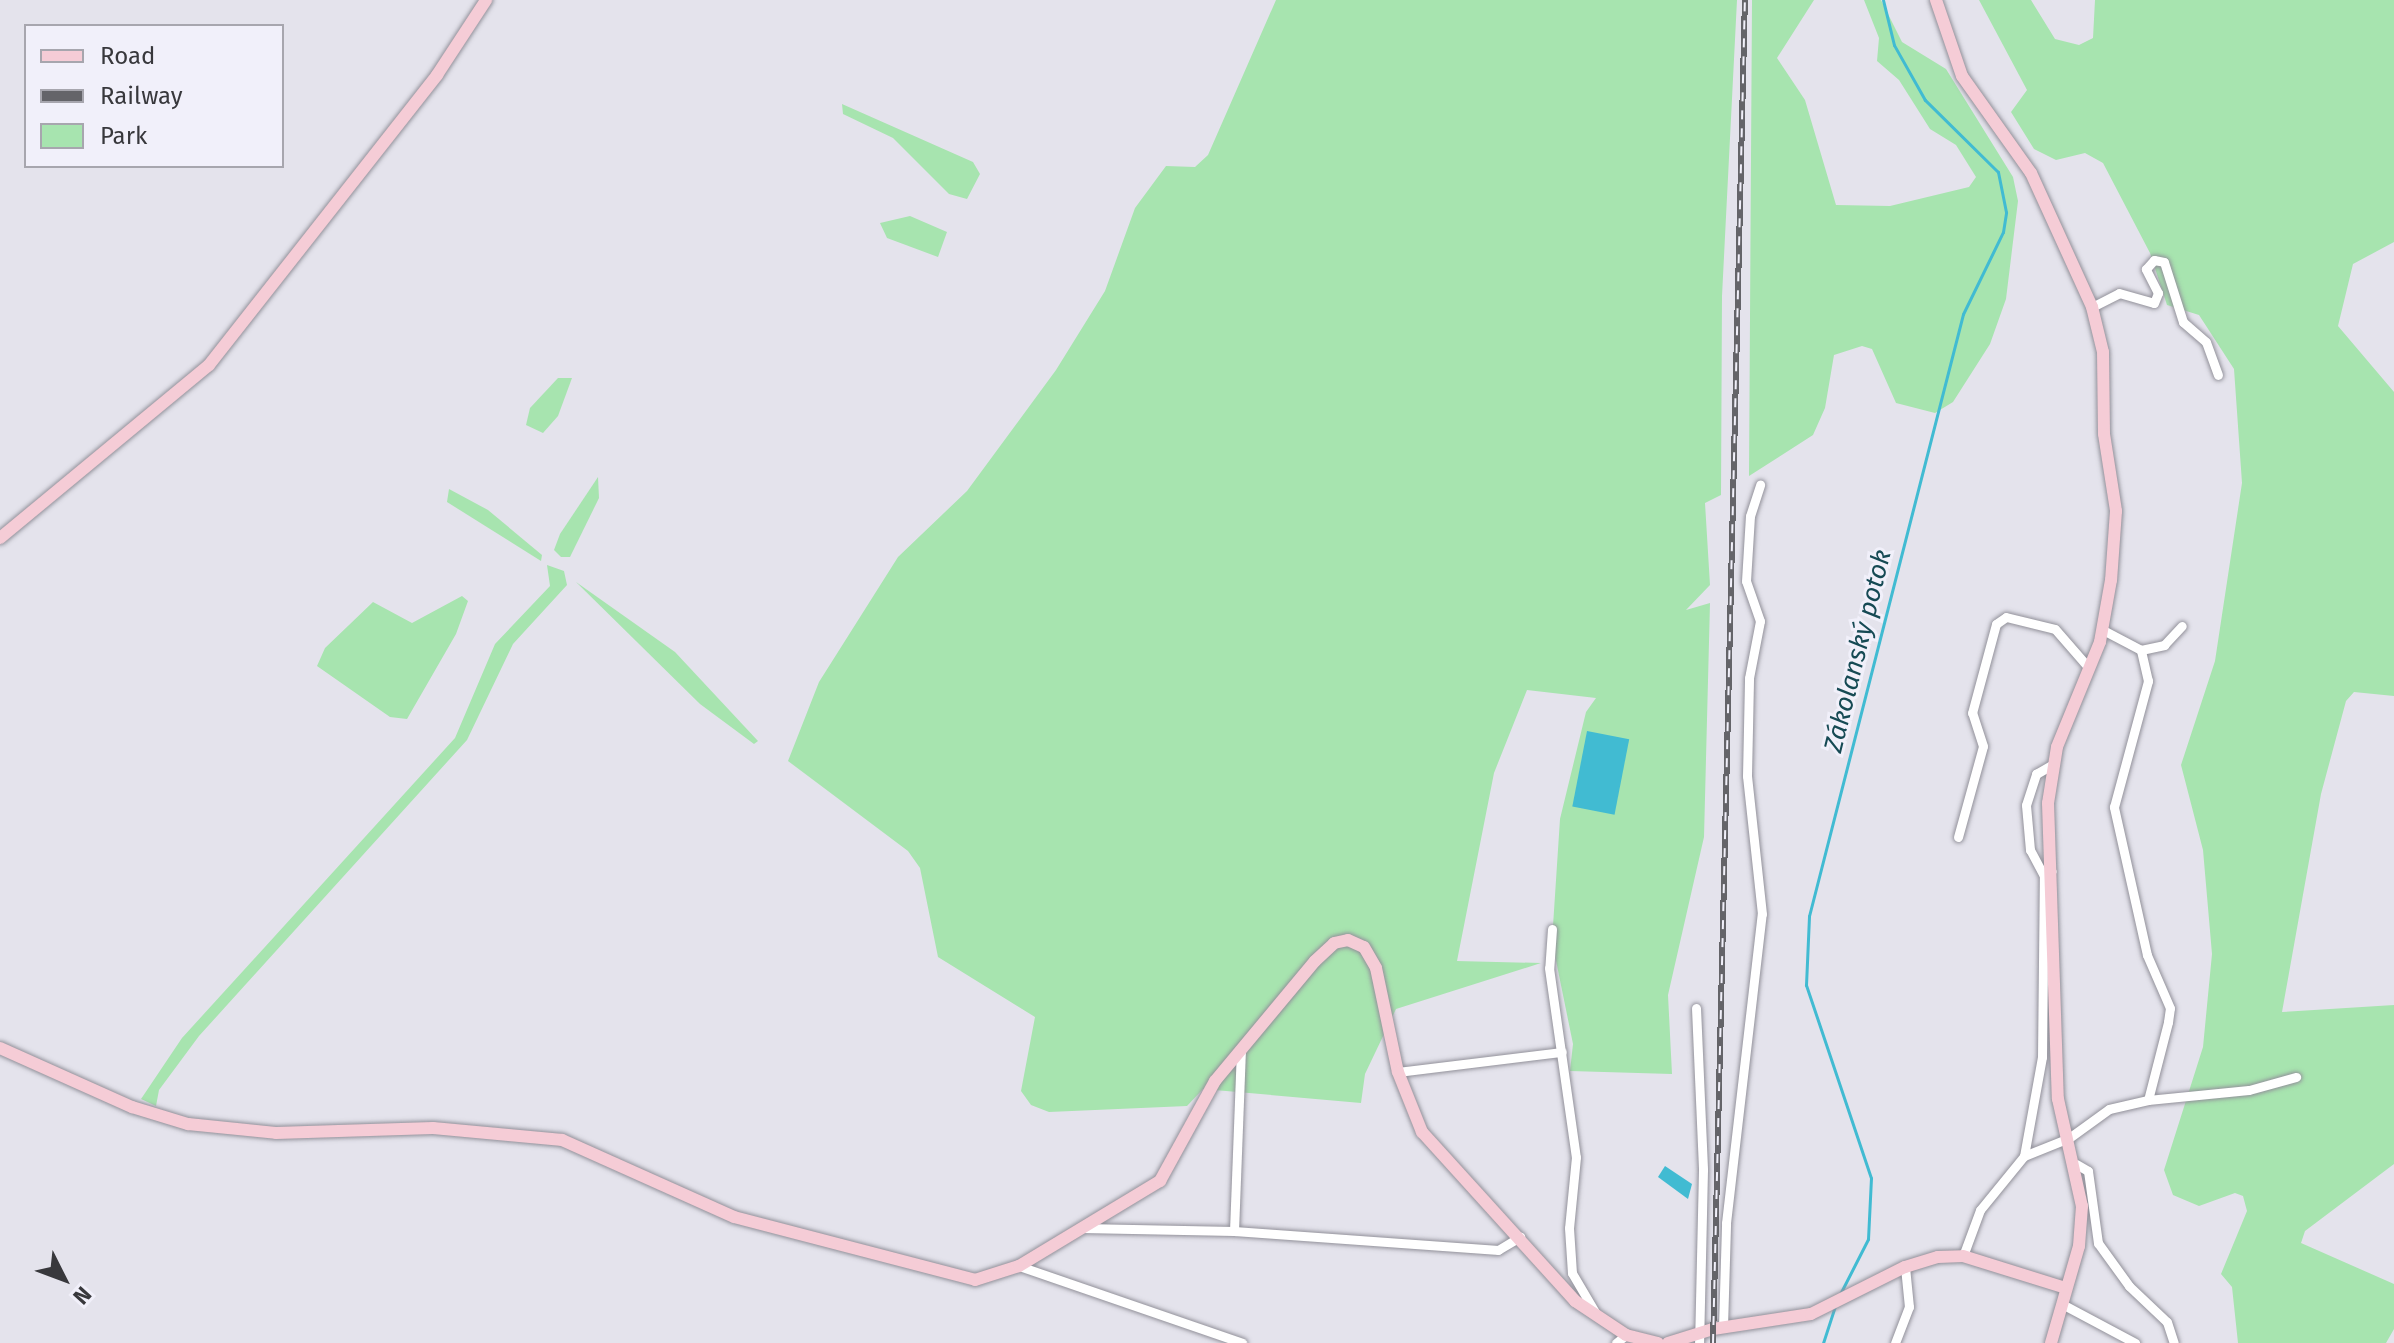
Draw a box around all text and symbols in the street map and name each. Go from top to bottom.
legend [24,24,284,168]
text: Road [100,42,155,70]
text: Railway [100,82,183,110]
text: Park [100,122,147,150]
water label: Zákolanský potok [1818,547,1898,755]
north arrow [24,1239,104,1319]
text: N [67,1281,97,1310]

